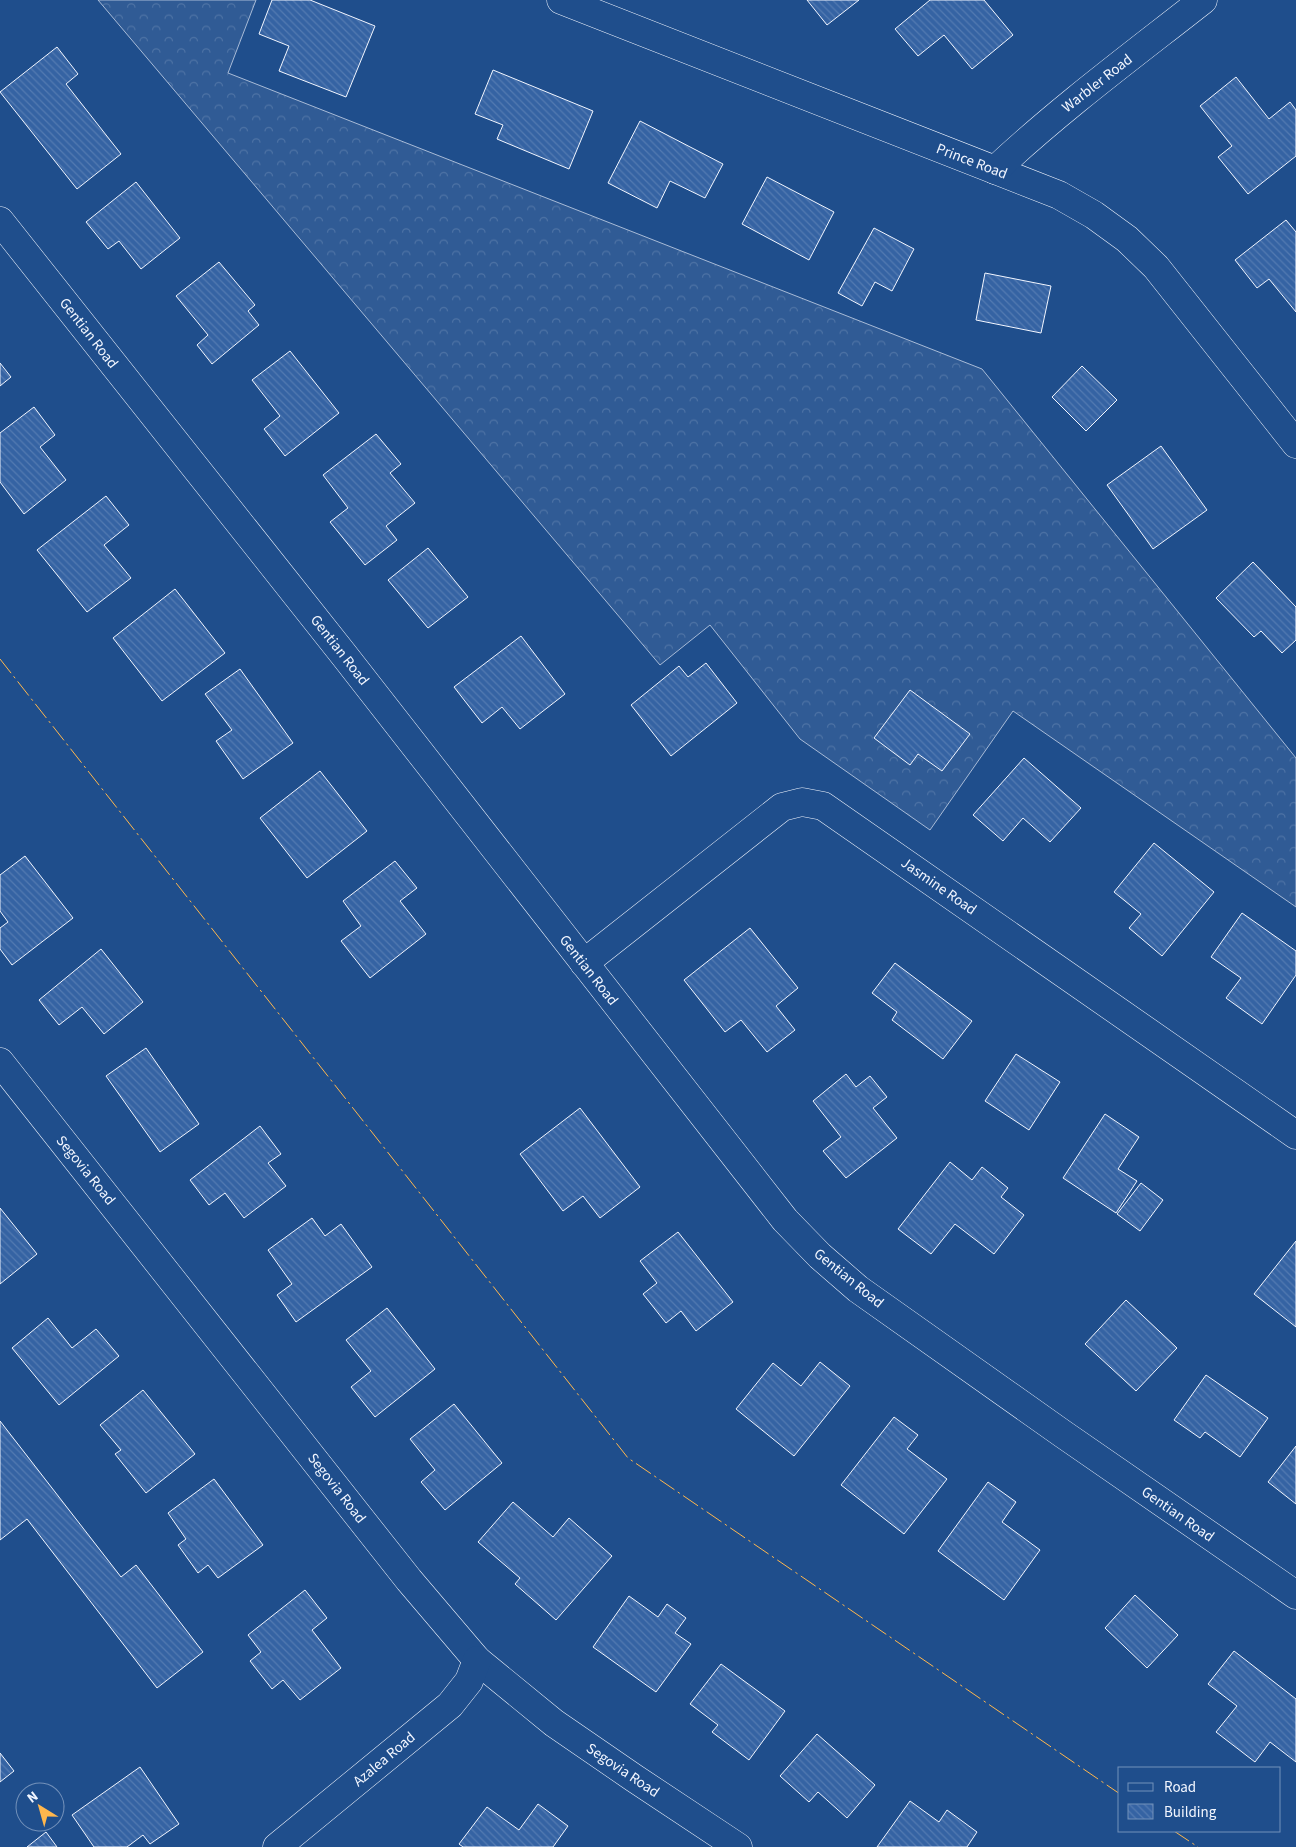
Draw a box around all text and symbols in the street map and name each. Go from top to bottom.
street label: Warbler Road [1058,49,1137,118]
street label: Prince Road [933,138,1010,185]
street label: Gentian Road [54,294,123,373]
street label: Gentian Road [305,611,374,690]
street label: Jasmine Road [897,853,981,920]
street label: Gentian Road [554,931,623,1010]
street label: Segovia Road [51,1131,120,1210]
street label: Gentian Road [809,1244,888,1313]
street label: Segovia Road [302,1449,371,1528]
street label: Gentian Road [1137,1482,1218,1547]
street label: Azalea Road [349,1727,420,1792]
street label: Segovia Road [582,1738,663,1803]
legend [1118,1767,1281,1832]
text: Road [1164,1777,1196,1798]
north arrow [15,1782,65,1832]
text: N [23,1787,43,1808]
text: Building [1164,1802,1217,1823]

